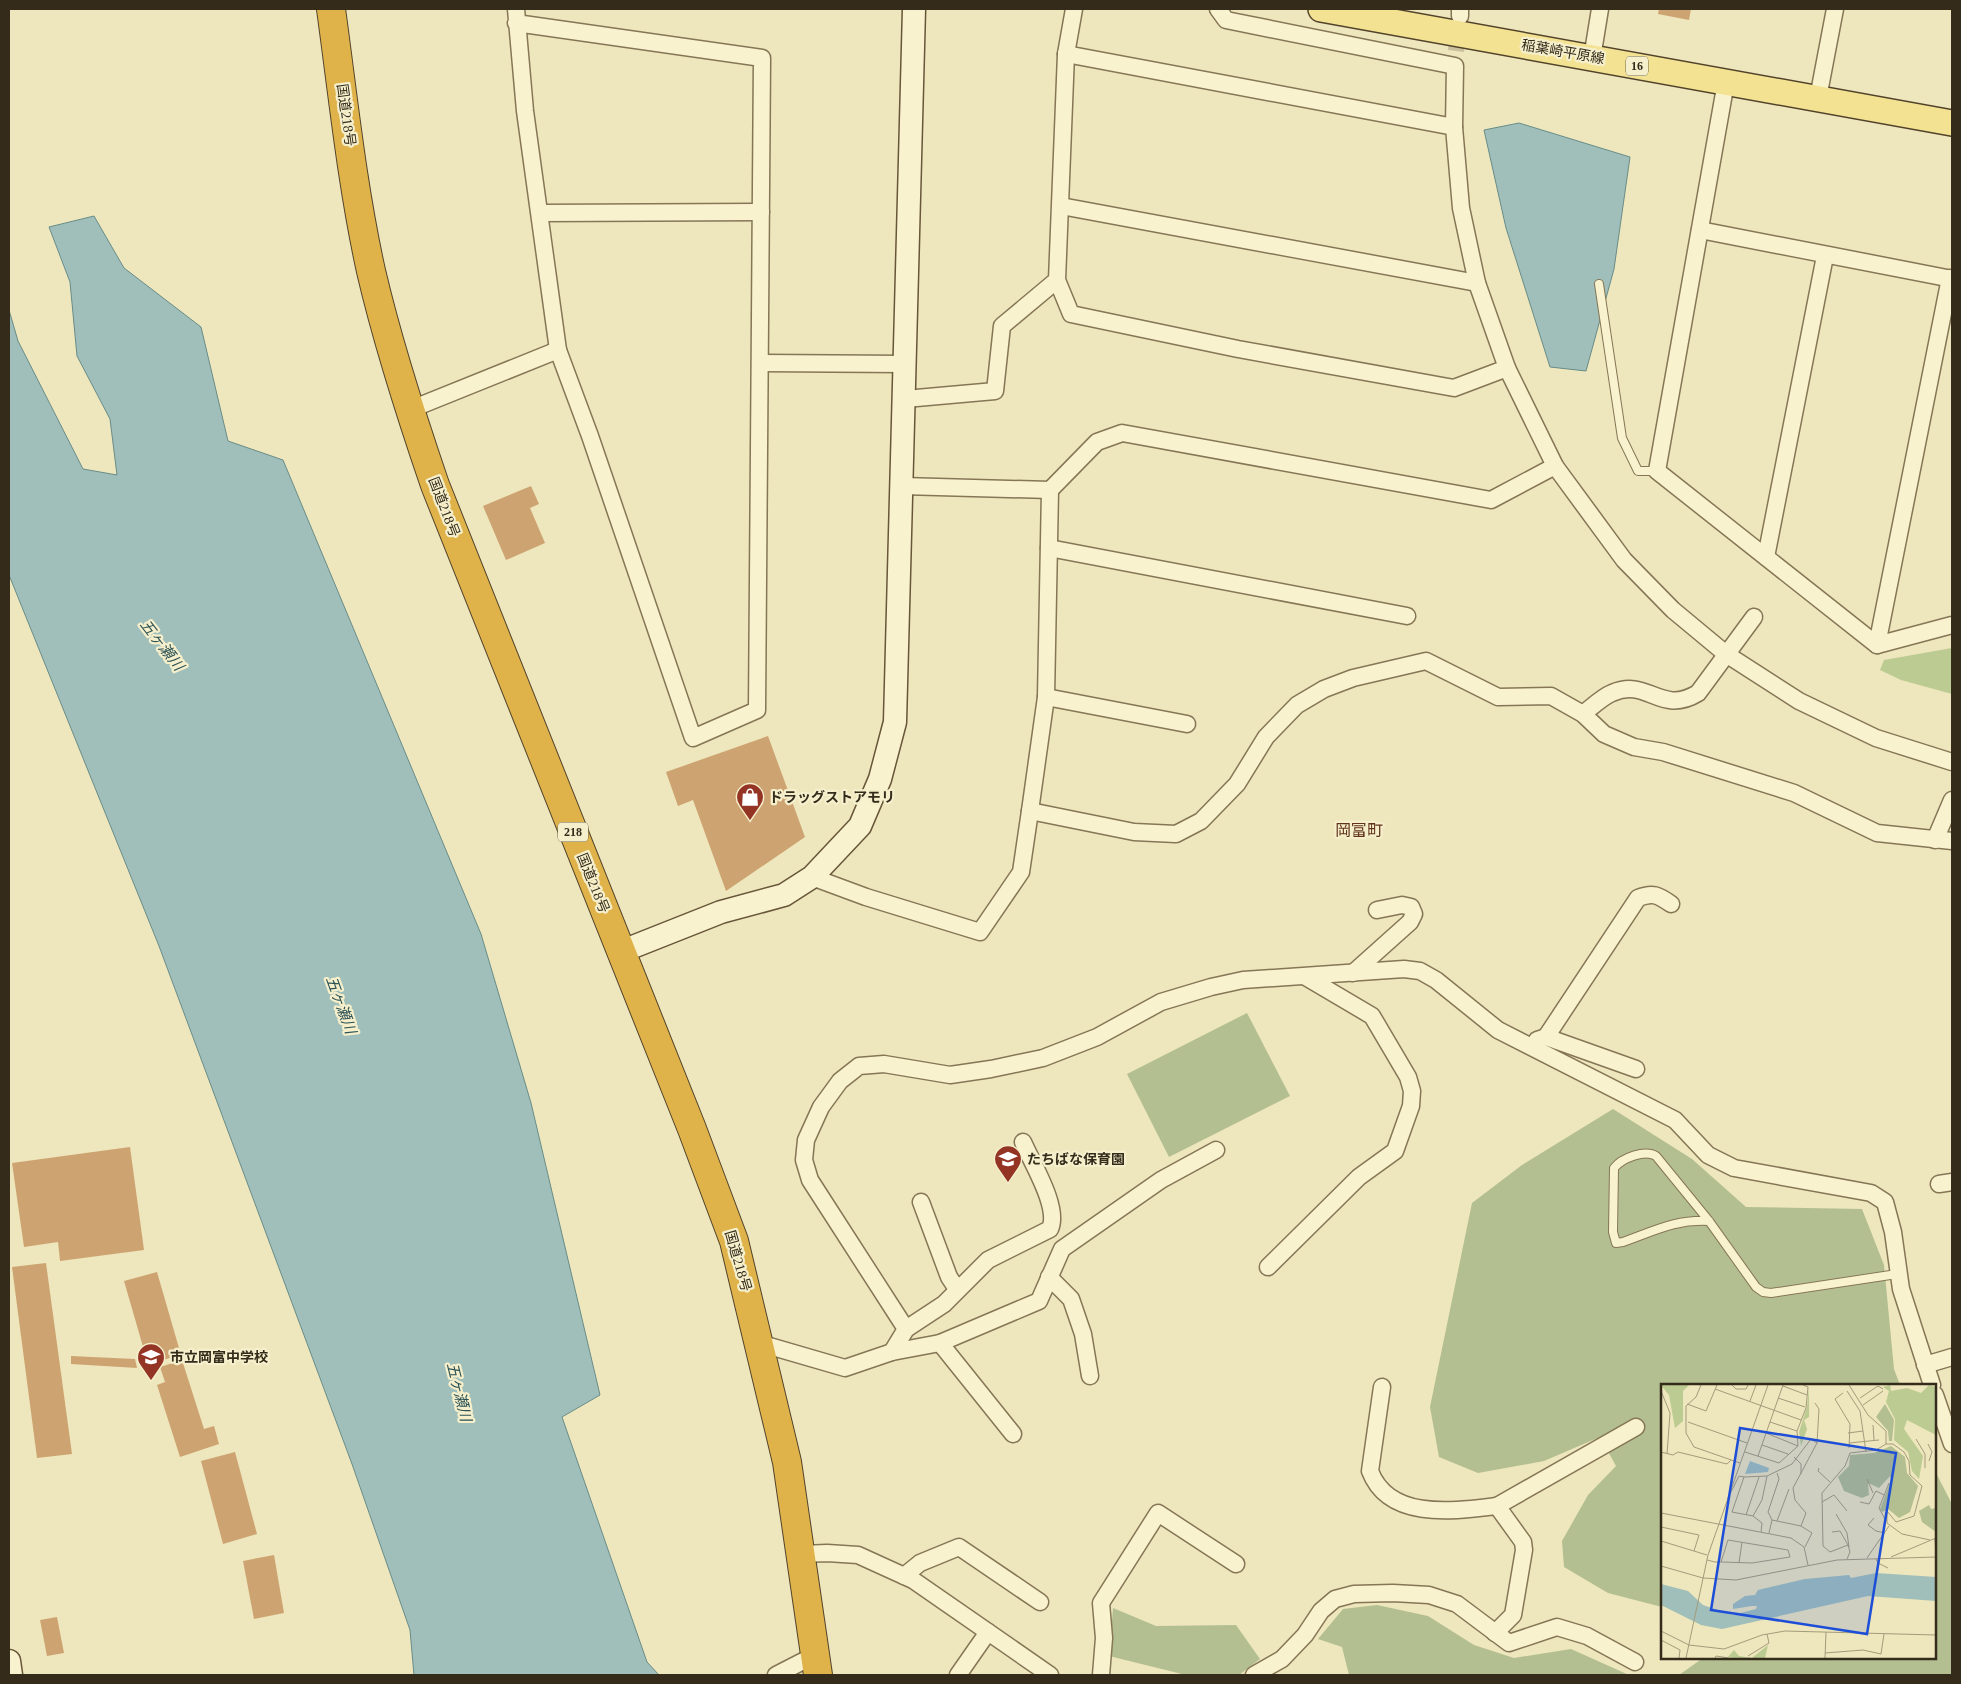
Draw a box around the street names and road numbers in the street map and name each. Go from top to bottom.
street label: 稲葉崎平原線 [1520,37,1606,67]
road number: 16 [1626,56,1648,76]
street label: 国道218号 [334,83,358,147]
street label: 国道218号 [426,475,462,539]
road number: 218 [558,822,588,842]
street label: 国道218号 [574,851,612,915]
street label: 国道218号 [722,1229,754,1293]

